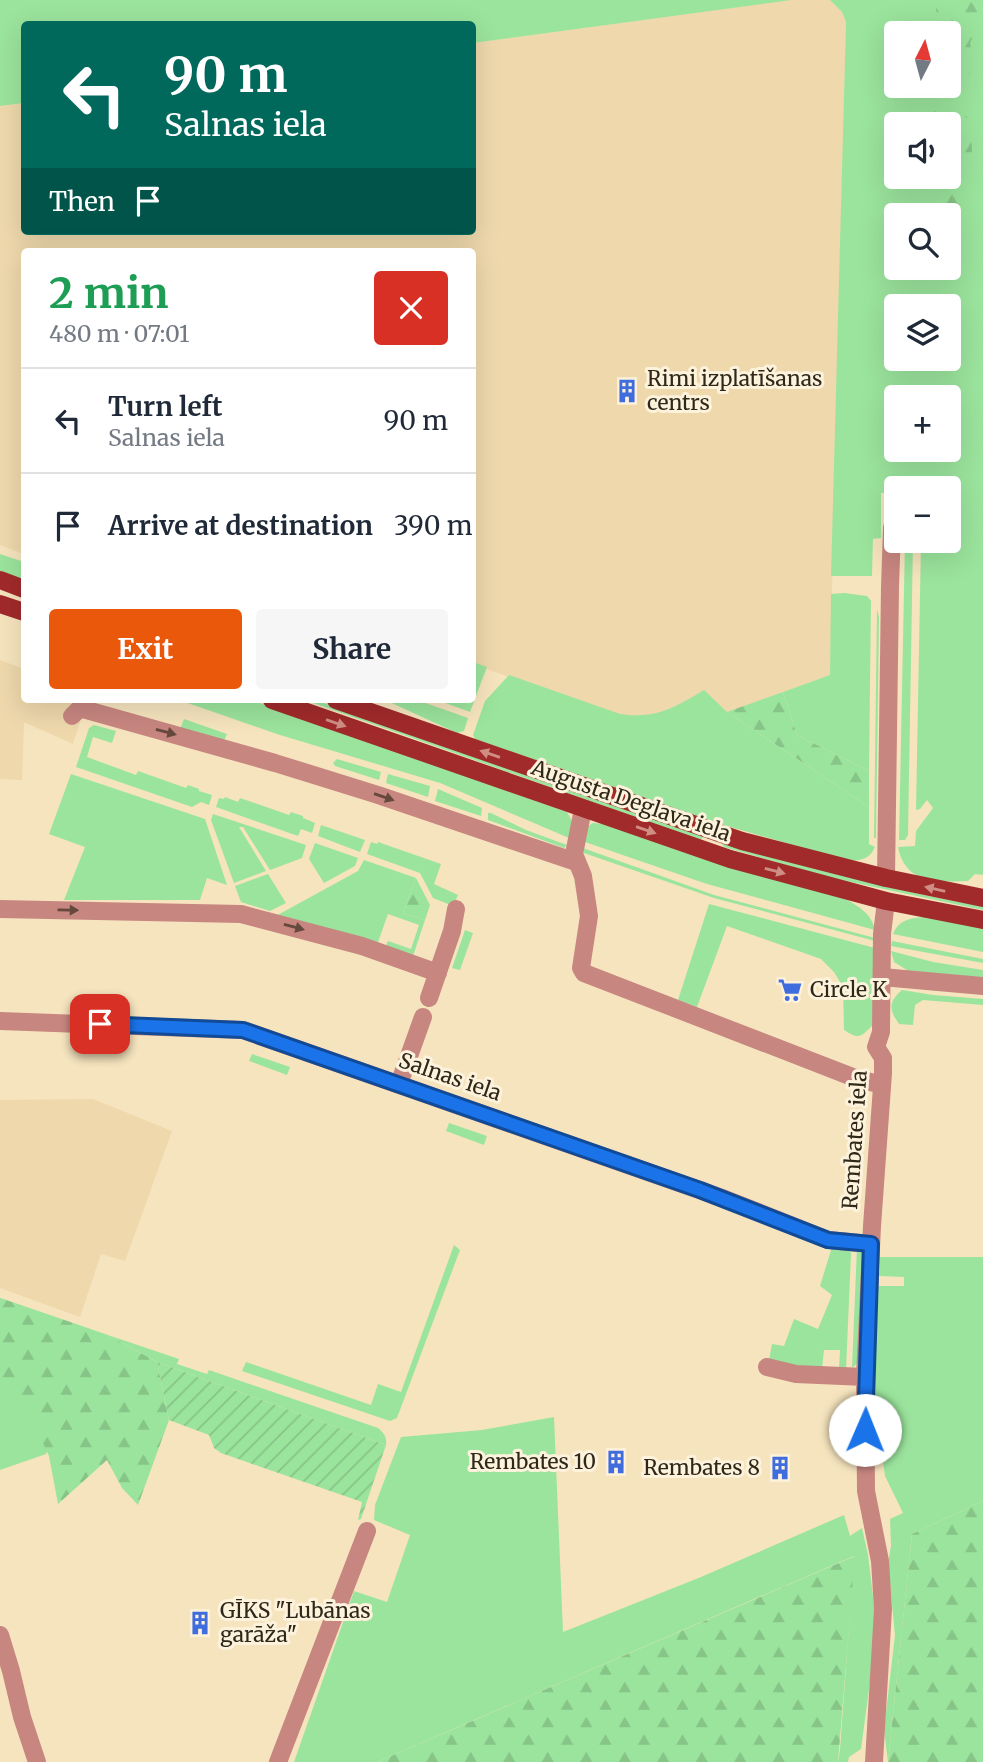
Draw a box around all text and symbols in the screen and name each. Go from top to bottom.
north arrow [884,21,961,98]
map controls [884,21,961,553]
text: 90 m [164,44,288,105]
icon: left [49,49,140,140]
text: Salnas iela [164,105,327,145]
button: sound [884,112,961,189]
icon: arrive [129,182,167,220]
text: Then [49,185,115,218]
button: search [884,203,961,280]
text: 2 min [49,267,169,319]
button: close [374,271,448,345]
button: layers [884,294,961,371]
text: 480 m · 07:01 [49,319,189,348]
place label: Rimi izplatīšanas centrs [647,365,822,416]
building icon: Rimi izplatīšanas centrs [613,377,641,405]
button: + [884,385,961,462]
text: Turn left [108,390,222,423]
icon: left [49,402,87,440]
text: 90 m [384,404,448,437]
text: Salnas iela [108,423,225,452]
button: − [884,476,961,553]
icon: arrive [49,507,87,545]
text: Arrive at destination [108,509,373,542]
text: 390 m [394,509,473,542]
button: Exit [49,609,242,689]
button: Share [256,609,448,689]
one-way arrow [326,717,347,728]
one-way arrow [155,727,177,738]
one-way arrow [479,748,500,759]
street label: Augusta Deglava iela [527,753,734,847]
one-way arrow [374,792,395,803]
one-way arrow [636,825,657,836]
one-way arrow [764,866,786,877]
one-way arrow [923,883,945,894]
one-way arrow [57,904,79,916]
one-way arrow [283,922,305,933]
supermarket icon: Circle K [776,976,804,1004]
place label: Circle K [810,976,888,1003]
pin [70,994,130,1054]
icon: arrive [81,1005,119,1043]
street label: Salnas iela [395,1046,505,1107]
street label: Rembates iela [836,1069,873,1211]
position arrow [828,1393,902,1467]
place label: Rembates 10 [470,1448,596,1475]
building icon: Rembates 10 [602,1448,630,1476]
place label: Rembates 8 [643,1454,760,1481]
building icon: Rembates 8 [766,1454,794,1482]
place label: GĪKS "Lubānas garāža" [220,1597,371,1648]
building icon: GĪKS "Lubānas garāža" [186,1609,214,1637]

